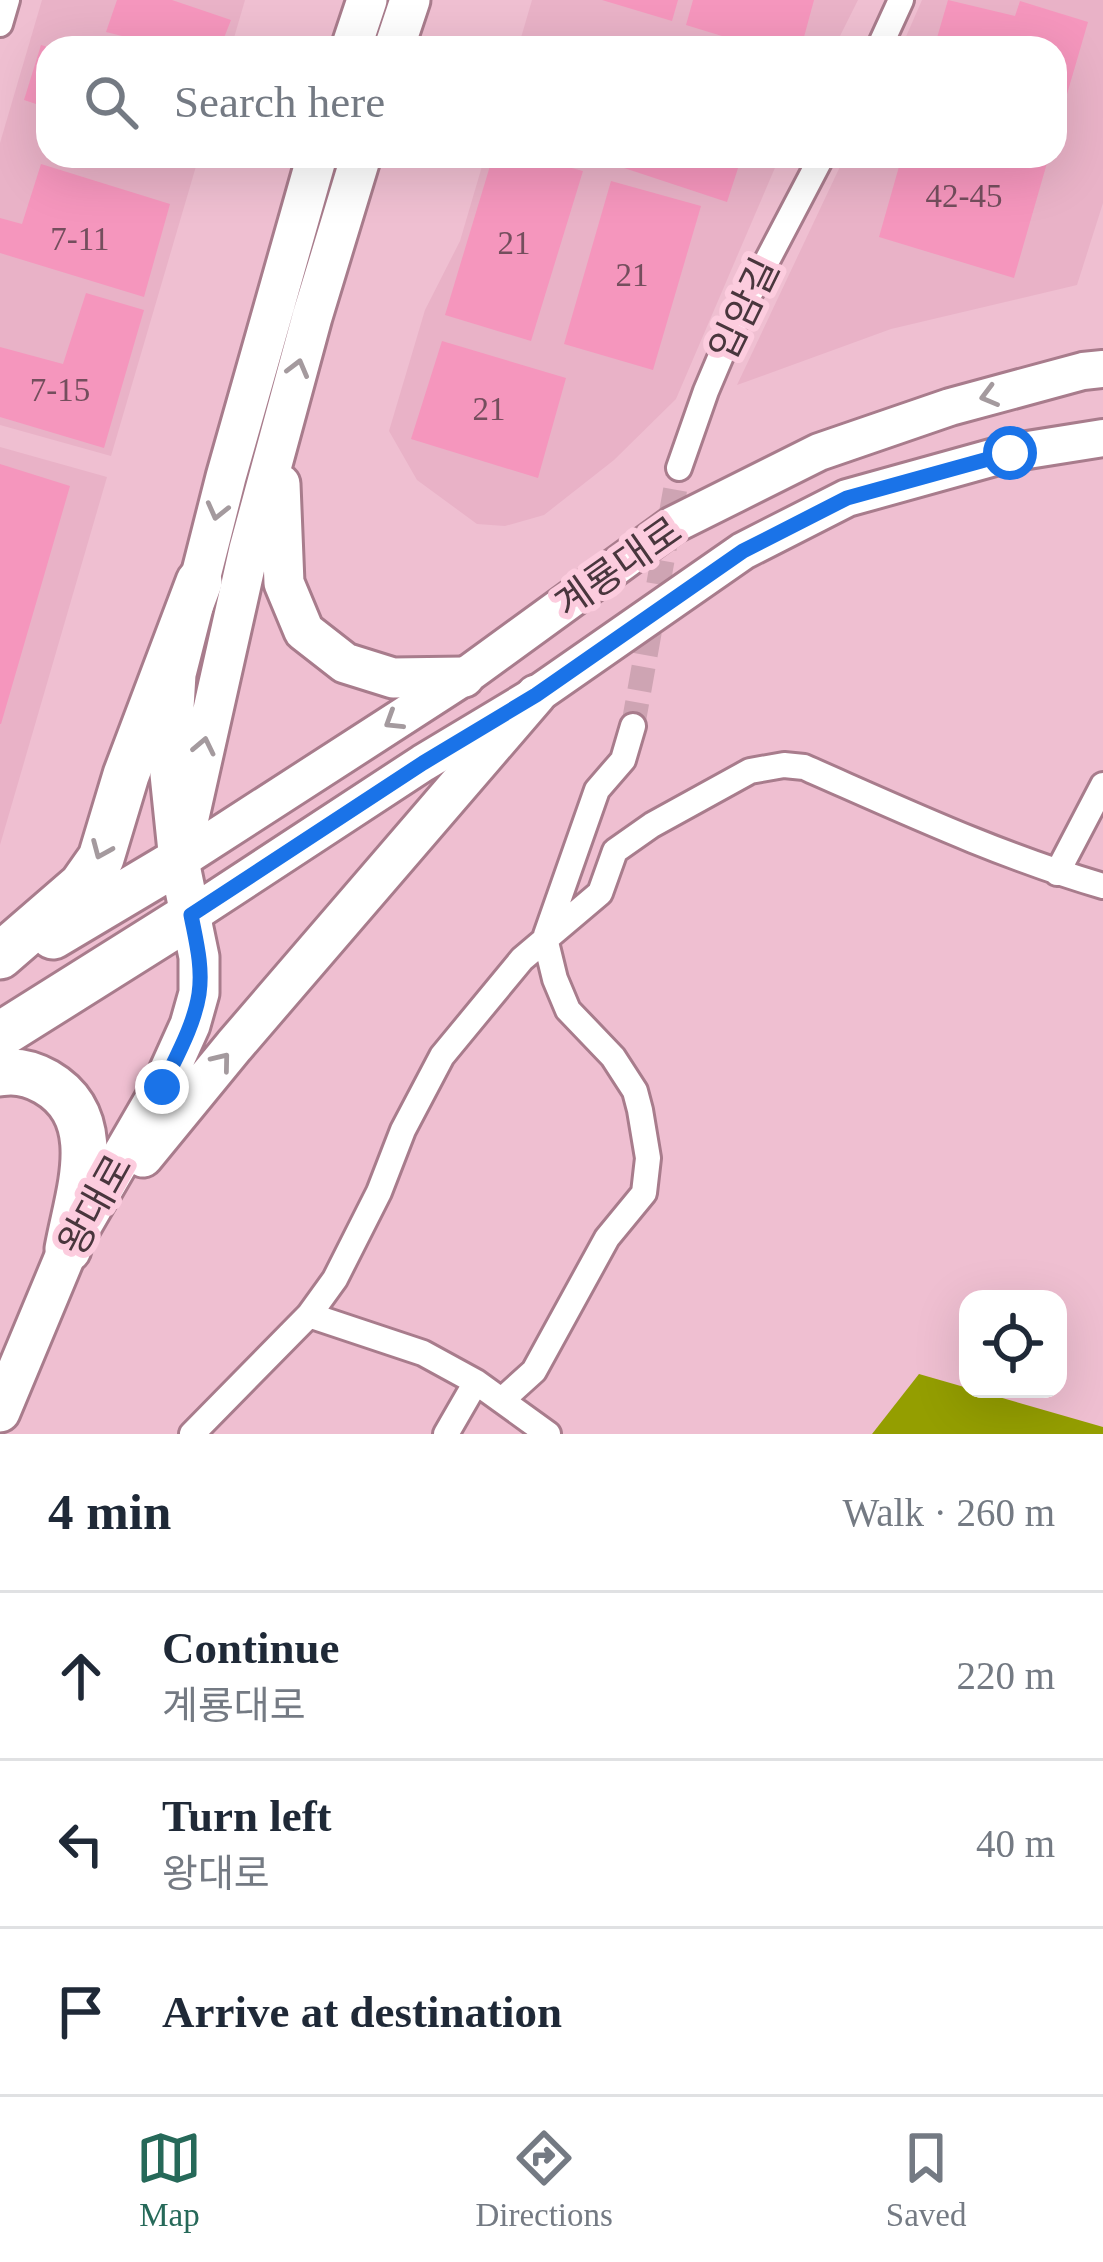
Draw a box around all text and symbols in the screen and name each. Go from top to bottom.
search box [36,36,1067,168]
icon: search [78,69,144,135]
text: Search here [174,77,385,127]
house number: 42-45 [926,178,1003,214]
house number: 7-11 [50,221,110,257]
house number: 21 [498,225,531,261]
street label: 입암길 [701,251,787,367]
house number: 21 [616,257,649,293]
one-way arrow [284,358,309,379]
house number: 7-15 [30,372,90,408]
one-way arrow [980,382,1000,407]
house number: 21 [473,391,506,427]
route start [983,426,1037,480]
one-way arrow [206,500,231,521]
street label: 계룡대로 [547,508,689,626]
one-way arrow [385,707,407,729]
one-way arrow [190,737,215,757]
one-way arrow [91,838,115,859]
one-way arrow [207,1053,229,1075]
route end [135,1060,189,1114]
street label: 왕대로 [50,1148,140,1262]
map controls [959,1290,1067,1398]
button: locate [959,1290,1067,1398]
text: 4 min [48,1484,171,1540]
text: Walk · 260 m [843,1491,1055,1534]
text: Continue [162,1623,340,1673]
icon: ahead [48,1643,114,1709]
text: 220 m [956,1654,1055,1697]
text: 계룡대로 [162,1684,306,1727]
text: Turn left [162,1791,332,1841]
icon: left [48,1811,114,1877]
text: 40 m [976,1822,1055,1865]
text: 왕대로 [162,1852,270,1895]
icon: arrive [48,1979,114,2045]
text: Arrive at destination [162,1987,562,2037]
tab: Map [136,2125,202,2234]
tab: Directions [475,2125,613,2234]
tab: Saved [886,2125,967,2234]

